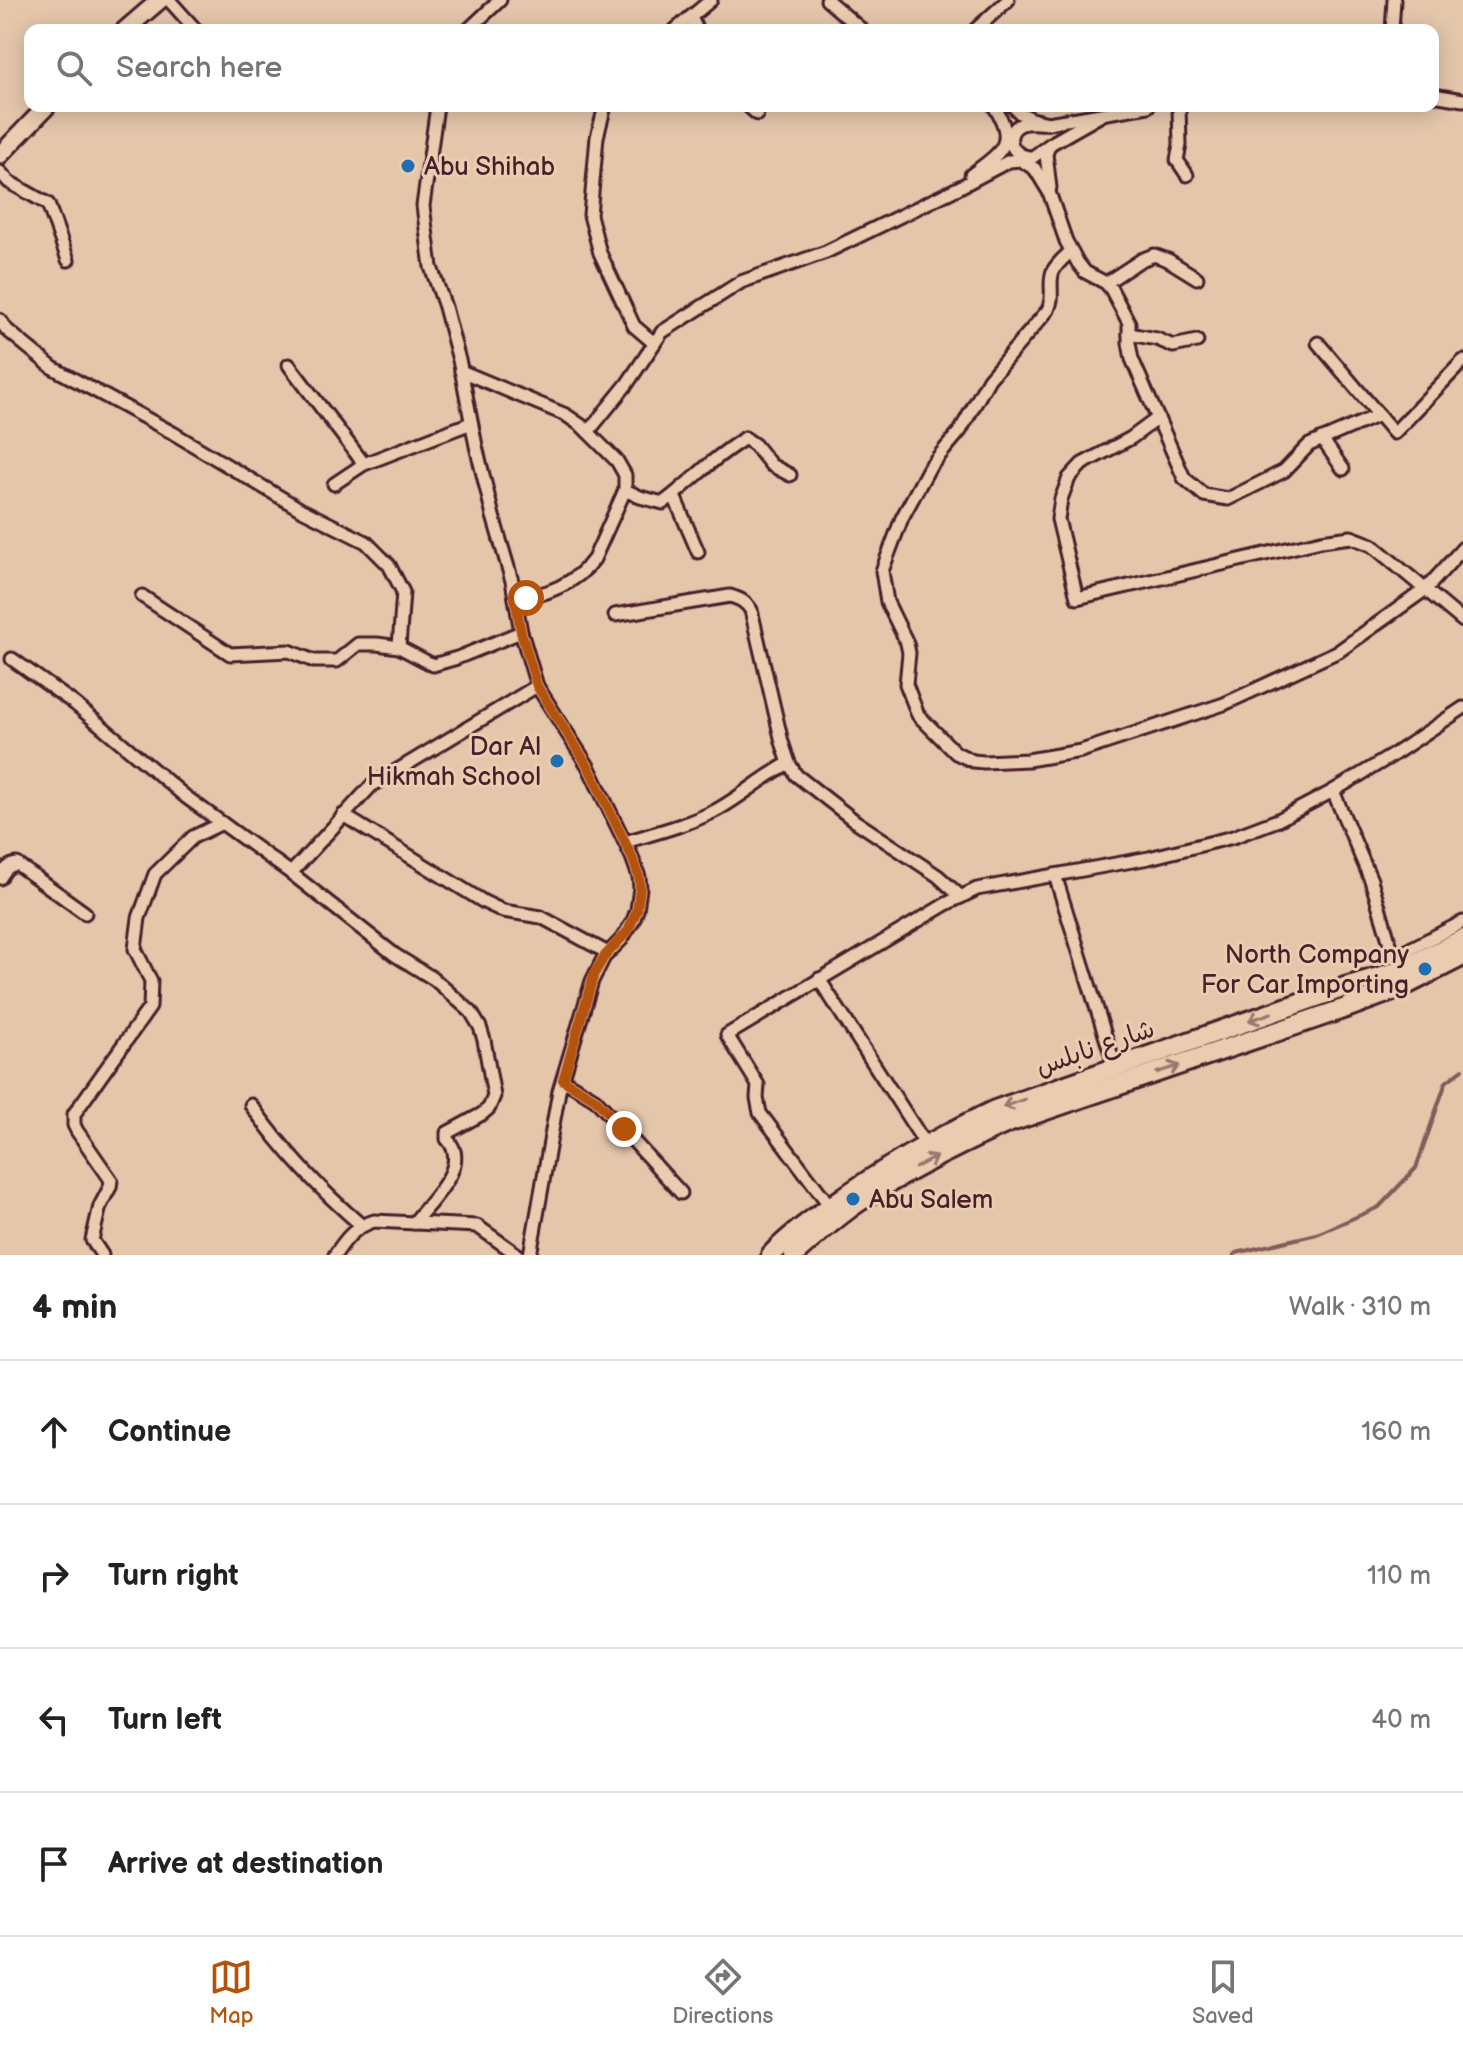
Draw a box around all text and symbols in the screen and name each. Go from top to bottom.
search box [24,24,1439,112]
icon: search [52,46,96,90]
text: Search here [116,50,282,86]
place label: Abu Shihab [424,152,555,183]
marker: Abu Shihab [399,157,417,175]
route start [508,580,544,616]
place label: Dar Al Hikmah School [367,732,541,793]
marker: Dar Al Hikmah School [548,752,566,770]
place label: North Company For Car Importing [1201,940,1409,1001]
marker: North Company For Car Importing [1416,960,1434,978]
one-way arrow [1248,1010,1273,1025]
street label: شارع نابلس [1032,1014,1159,1084]
one-way arrow [1155,1061,1181,1076]
one-way arrow [1002,1096,1027,1111]
route end [606,1111,642,1147]
one-way arrow [914,1154,938,1170]
place label: Abu Salem [869,1185,993,1216]
marker: Abu Salem [844,1190,862,1208]
text: 4 min [32,1287,118,1328]
text: Walk · 310 m [1289,1292,1431,1323]
icon: ahead [32,1410,76,1454]
text: Continue [108,1414,231,1450]
text: 160 m [1361,1417,1431,1448]
icon: right [32,1554,76,1598]
text: Turn right [108,1558,239,1594]
text: 110 m [1367,1561,1431,1592]
icon: left [32,1698,76,1742]
text: Turn left [108,1702,222,1738]
text: 40 m [1371,1705,1431,1736]
icon: arrive [32,1842,76,1886]
text: Arrive at destination [108,1846,384,1882]
tab: Map [209,1955,254,2030]
tab: Directions [672,1955,773,2030]
tab: Saved [1192,1955,1254,2030]

